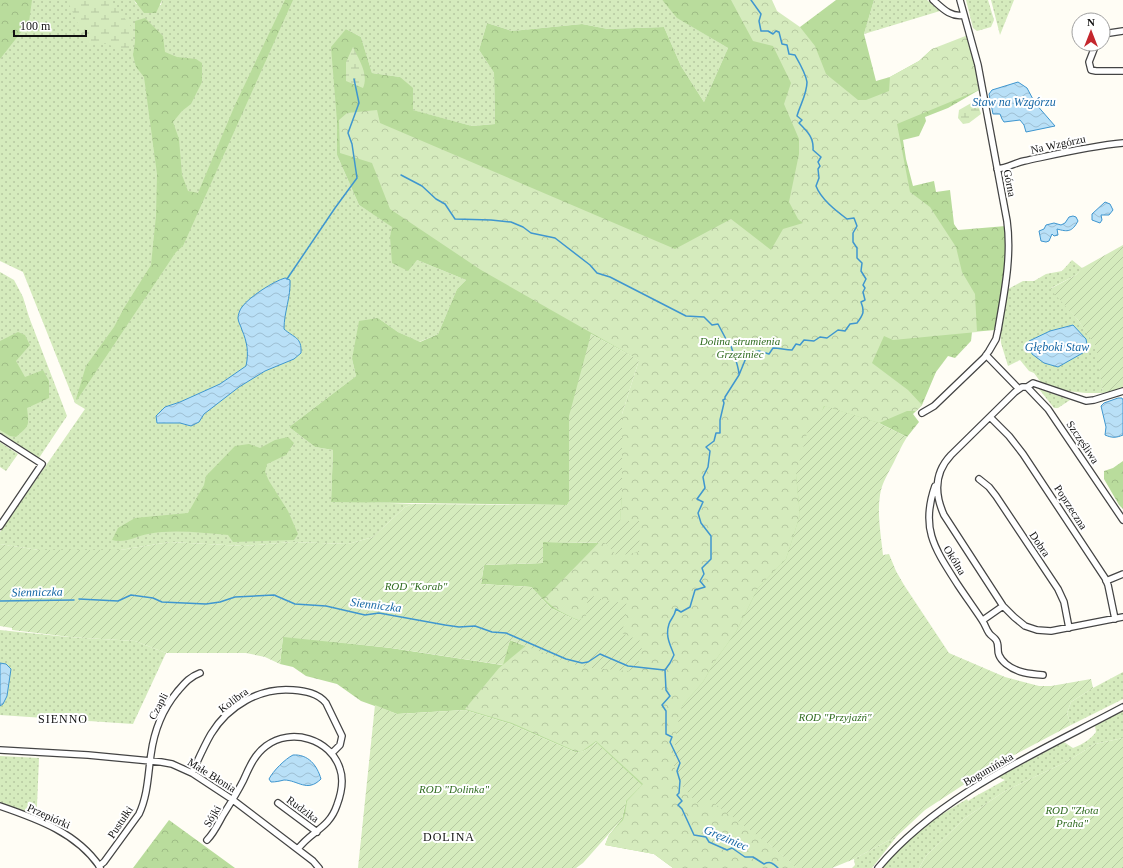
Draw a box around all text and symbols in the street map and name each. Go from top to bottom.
scale bar [14,12,86,38]
north arrow [1071,12,1111,52]
text: N [1087,16,1095,28]
text: 100 m [20,19,51,33]
water label: Staw na Wzgórzu [972,95,1056,109]
street label: Na Wzgórzu [1030,132,1087,156]
street label: Górna [1001,168,1019,198]
park label: Dolina strumienia Grzęziniec [699,335,781,360]
water label: Głęboki Staw [1025,340,1089,354]
street label: Szczęśliwa [1064,418,1102,466]
street label: Poprzeczna [1052,482,1090,532]
street label: Dobra [1027,529,1053,559]
street label: Okólna [941,543,969,577]
park label: ROD "Korab" [384,580,448,592]
water label: Sienniczka [11,585,63,599]
water label: Sienniczka [350,595,402,615]
street label: Kolibra [216,685,250,715]
street label: Czapli [146,691,170,721]
park label: ROD "Przyjaźń" [797,711,872,723]
district label: SIENNO [38,712,88,726]
street label: Bogumińska [961,750,1015,788]
street label: Małe Błonia [186,755,238,795]
park label: ROD "Dolinka" [418,783,489,795]
street label: Rudzika [285,793,321,825]
street label: Przepiórki [26,801,72,831]
street label: Sójki [201,803,223,829]
street label: Pustułki [105,804,135,840]
park label: ROD "Złota Praha" [1044,804,1099,829]
water label: Gręziniec [702,822,751,854]
district label: DOLINA [423,830,475,844]

